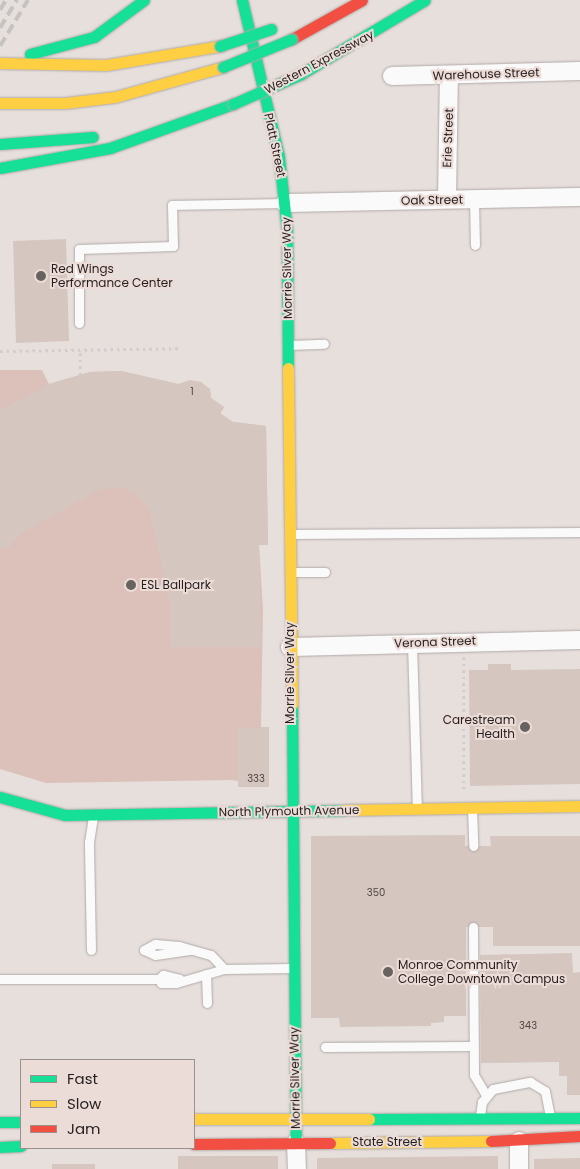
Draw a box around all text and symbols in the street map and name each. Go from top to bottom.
street label: Western Expressway [262,27,376,97]
street label: Warehouse Street [432,65,540,83]
street label: Erie Street [440,108,456,168]
street label: Platt Street [261,112,289,178]
street label: Oak Street [401,192,463,208]
street label: Morrie Silver Way [279,217,295,319]
place label: Red Wings Performance Center [51,262,173,290]
marker: Red Wings Performance Center [35,270,47,282]
house number: 1 [190,386,194,398]
place label: ESL Ballpark [141,578,211,592]
marker: ESL Ballpark [125,579,137,591]
street label: Morrie Silver Way [283,622,297,724]
street label: Verona Street [394,633,476,651]
place label: Carestream Health [443,713,515,741]
marker: Carestream Health [519,721,531,733]
house number: 333 [247,773,265,785]
street label: North Plymouth Avenue [219,803,359,819]
house number: 350 [367,887,385,899]
place label: Monroe Community College Downtown Campus [398,958,565,986]
marker: Monroe Community College Downtown Campus [382,966,394,978]
house number: 343 [519,1020,537,1032]
street label: Morrie Silver Way [287,1027,303,1129]
legend [20,1059,195,1149]
text: Fast [67,1068,98,1089]
text: Slow [67,1093,101,1114]
text: Jam [67,1118,101,1139]
street label: State Street [352,1135,422,1149]

